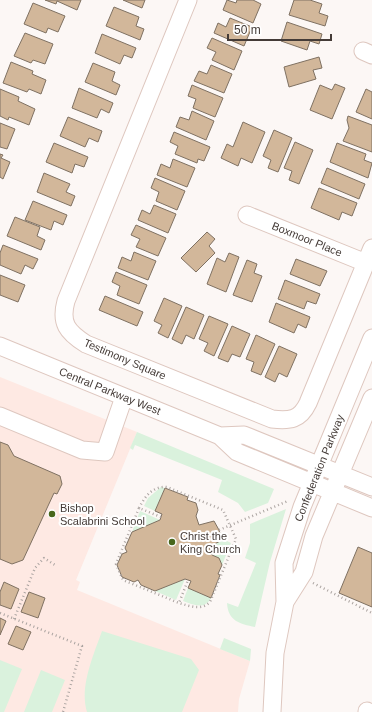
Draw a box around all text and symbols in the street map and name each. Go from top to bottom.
scale bar [228,16,331,42]
text: 50 m [234,23,261,37]
street label: Boxmoor Place [270,219,344,259]
street label: Testimony Square [82,336,168,382]
street label: Central Parkway West [57,365,163,417]
street label: Confederation Parkway [292,412,346,523]
place label: Bishop Scalabrini School [60,502,145,527]
marker: Bishop Scalabrini School [47,509,57,519]
place label: Christ the King Church [180,530,241,555]
marker: Christ the King Church [167,537,177,547]

